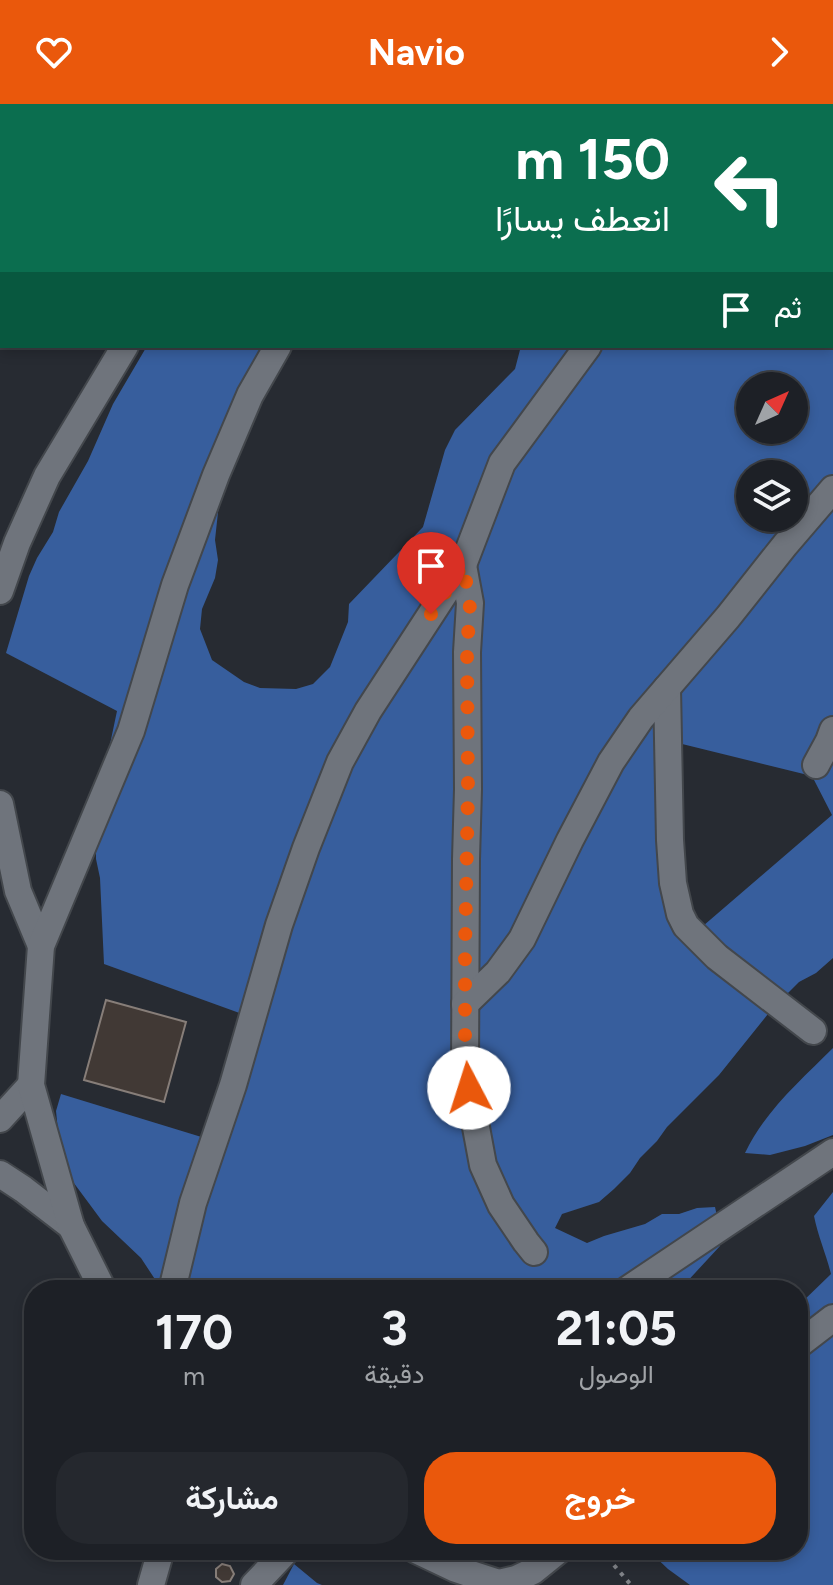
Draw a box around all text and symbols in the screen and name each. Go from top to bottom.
icon: heart [32,30,76,74]
icon: forward [757,30,801,74]
text: Navio [368,31,465,74]
text: 150 m [515,126,670,193]
icon: left [698,136,802,240]
text: انعطف يسارًا [495,197,670,240]
icon: arrive [714,288,758,332]
text: ثم [774,289,802,326]
north arrow [736,372,808,444]
map controls [736,372,808,532]
button: layers [736,460,808,532]
pin [397,532,465,614]
icon: arrive [409,544,453,588]
position arrow [427,1046,511,1130]
text: 3 [381,1299,408,1357]
text: 21:05 [555,1299,677,1357]
text: 170 [155,1303,233,1361]
text: دقيقة [364,1358,424,1390]
text: الوصول [579,1358,654,1390]
text: m [183,1360,205,1392]
button: مشاركة [56,1452,408,1544]
button: خروج [424,1452,776,1544]

